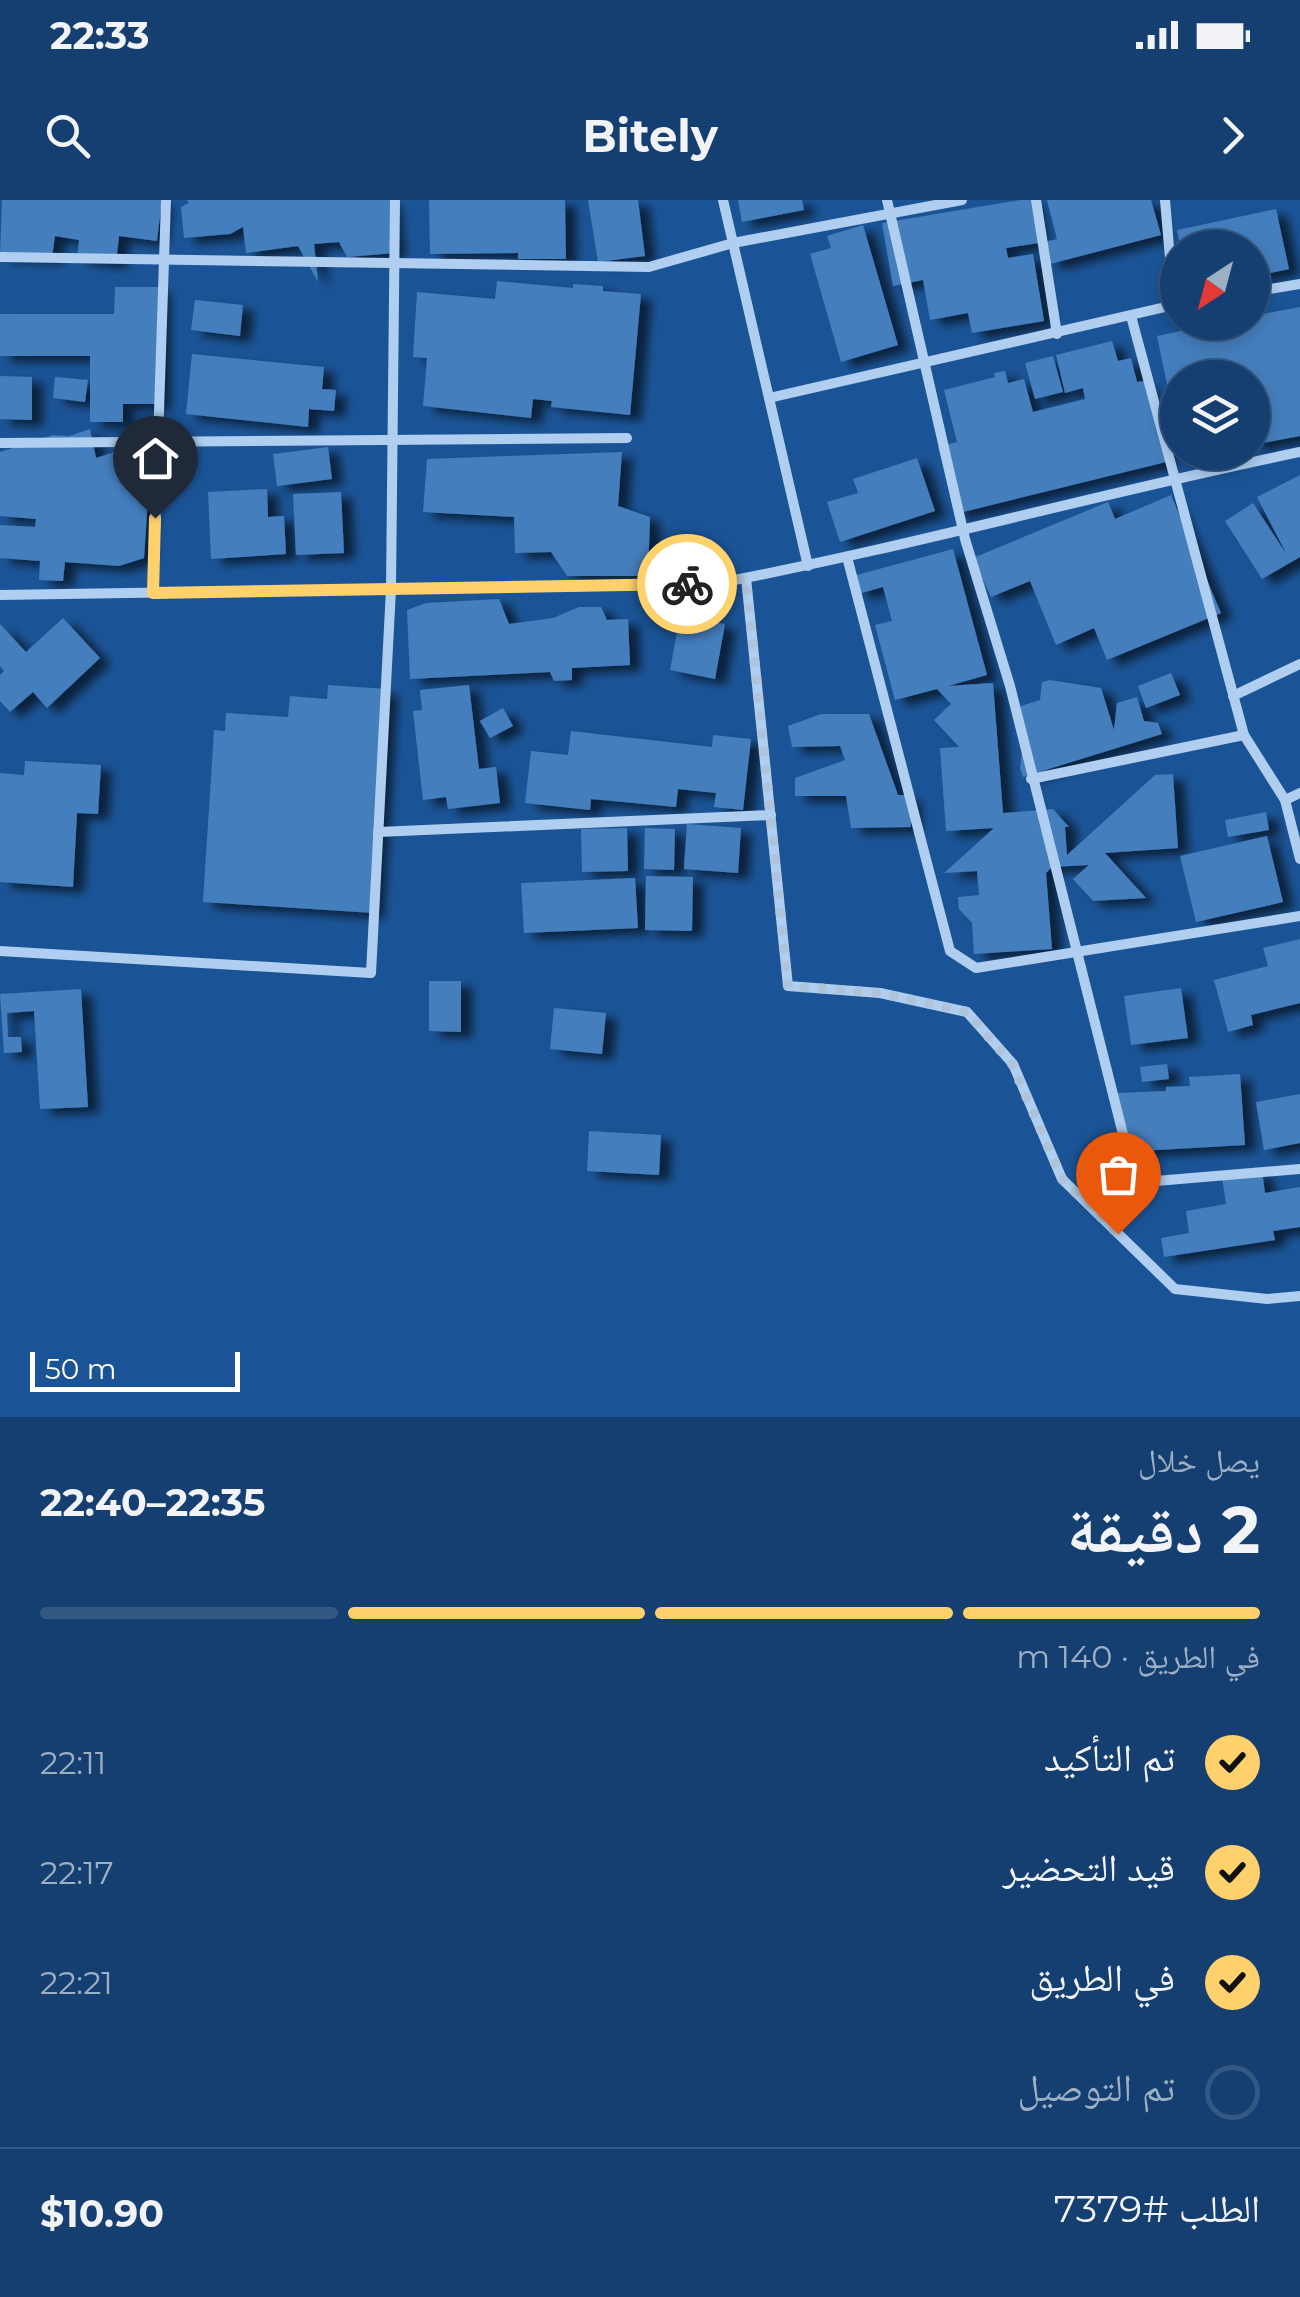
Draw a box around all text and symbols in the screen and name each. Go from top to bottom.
text: 22:33 [50,12,150,59]
icon: search [40,108,95,163]
text: Bitely [582,108,718,163]
icon: forward [1205,108,1260,163]
north arrow [1160,230,1270,340]
map controls [1160,230,1270,470]
button: layers [1160,360,1270,470]
pin [113,416,198,519]
icon: home [128,431,183,486]
courier [637,534,737,634]
icon: bike [660,557,715,612]
pin [1076,1132,1161,1235]
icon: bag [1091,1147,1146,1202]
scale bar [30,1347,240,1392]
text: 50 m [45,1352,116,1386]
text: يصل خلال [1138,1441,1260,1480]
text: 22:35–22:40 [40,1479,265,1526]
text: 2 دقيقة [1067,1490,1260,1569]
text: في الطريق · 140 m [1016,1637,1260,1676]
text: تم التأكيد [1044,1734,1175,1781]
icon: check [1205,1735,1260,1790]
text: 22:11 [40,1743,106,1782]
text: قيد التحضير [1003,1844,1175,1891]
icon: check [1205,1845,1260,1900]
text: 22:17 [40,1853,114,1892]
text: في الطريق [1029,1954,1175,2001]
icon: check [1205,1955,1260,2010]
text: 22:21 [40,1963,113,2002]
text: تم التوصيل [1017,2064,1175,2111]
text: الطلب #7379 [1054,2185,1260,2232]
text: $10.90 [40,2190,164,2237]

